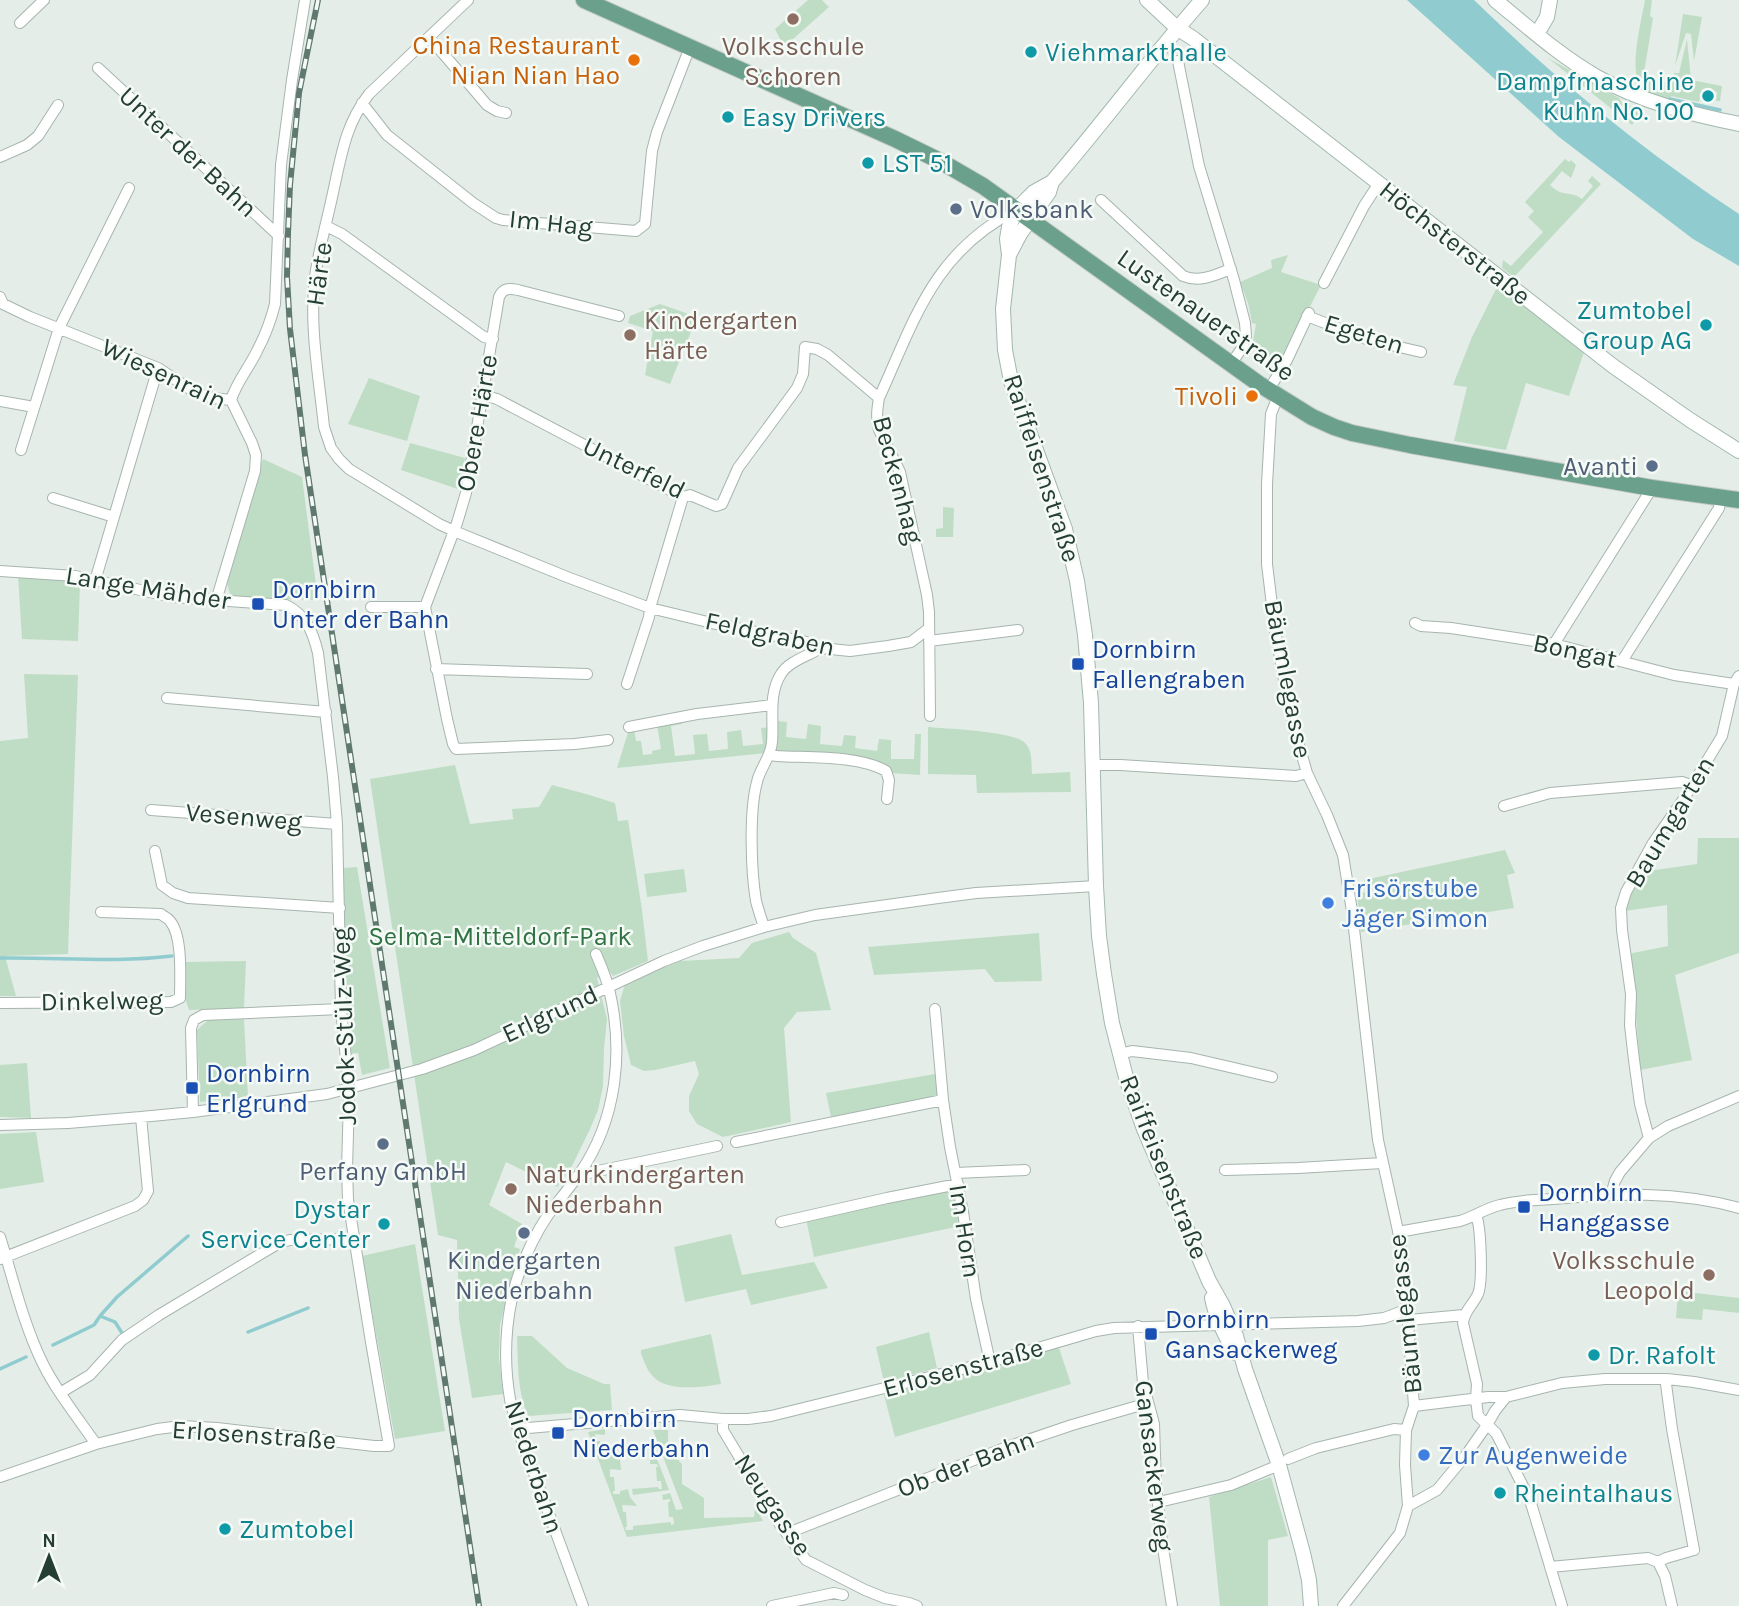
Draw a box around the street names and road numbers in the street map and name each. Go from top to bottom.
street label: Unter der Bahn [112,80,264,224]
street label: Höchsterstraße [1373,174,1537,312]
street label: Im Hag [508,203,595,243]
street label: Härte [299,240,339,308]
street label: Lustenauerstraße [1111,242,1301,388]
street label: Egeten [1321,307,1407,361]
street label: Wiesenrain [97,332,231,416]
street label: Obere Härte [450,352,504,494]
street label: Raiffeisenstraße [997,370,1087,566]
street label: Beckenhag [866,413,930,548]
street label: Unterfeld [578,430,690,506]
street label: Lange Mähder [63,560,233,616]
street label: Bäumlegasse [1257,597,1319,761]
street label: Feldgraben [702,605,838,663]
street label: Bongat [1530,627,1620,675]
street label: Baumgarten [1619,751,1721,893]
street label: Vesenweg [185,796,304,838]
street label: Jodok-Stülz-Weg [325,926,363,1126]
street label: Erlgrund [497,978,603,1050]
street label: Dinkelweg [40,984,164,1018]
street label: Raiffeisenstraße [1113,1070,1215,1264]
street label: Im Horn [942,1182,988,1280]
street label: Bäumlegasse [1381,1232,1429,1396]
street label: Erlosenstraße [879,1332,1047,1404]
street label: Gansackerweg [1128,1379,1180,1554]
street label: Niederbahn [498,1397,570,1537]
street label: Erlosenstraße [171,1414,337,1456]
street label: Ob der Bahn [893,1424,1039,1504]
street label: Neugasse [728,1448,818,1562]

